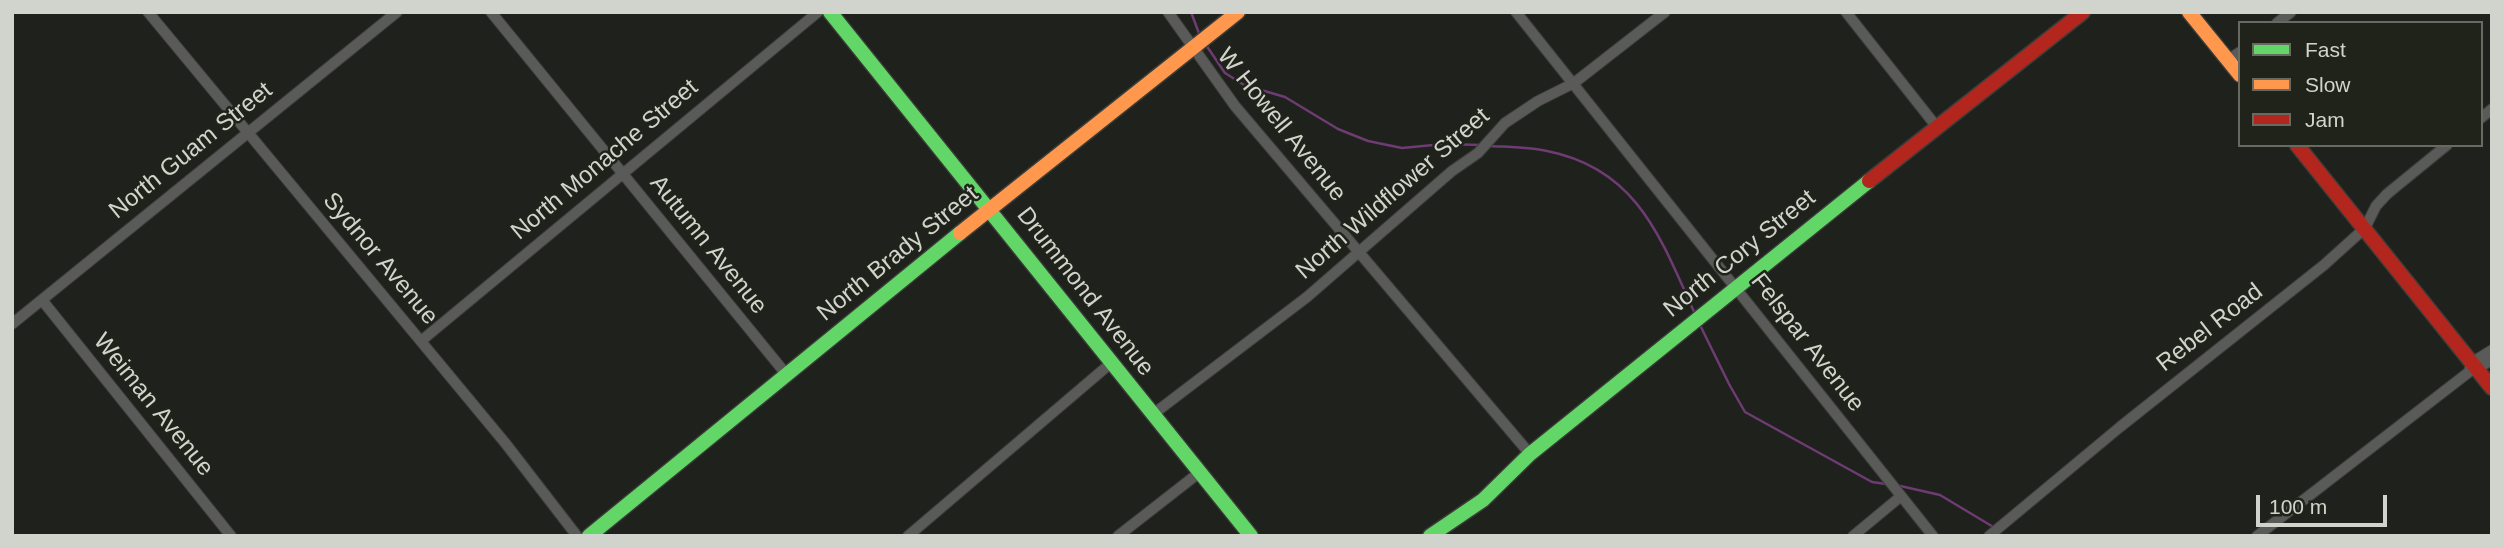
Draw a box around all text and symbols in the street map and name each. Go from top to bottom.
legend [2238,21,2483,147]
text: Fast [2305,38,2346,61]
street label: W Howell Avenue [1210,43,1352,207]
text: Slow [2305,73,2351,96]
street label: North Monache Street [506,74,704,246]
street label: North Guam Street [104,76,278,226]
street label: North Wildflower Street [1290,102,1496,286]
text: Jam [2305,108,2345,131]
street label: Autumn Avenue [643,170,773,320]
street label: North Brady Street [812,180,984,328]
street label: North Cory Street [1658,184,1822,324]
street label: Sydnor Avenue [316,187,444,331]
street label: Drummond Avenue [1010,202,1160,382]
street label: Felspar Avenue [1744,268,1870,418]
street label: Rebel Road [2151,278,2269,378]
street label: Weiman Avenue [87,328,219,482]
scale bar [2259,482,2390,526]
text: 100 m [2269,495,2327,518]

